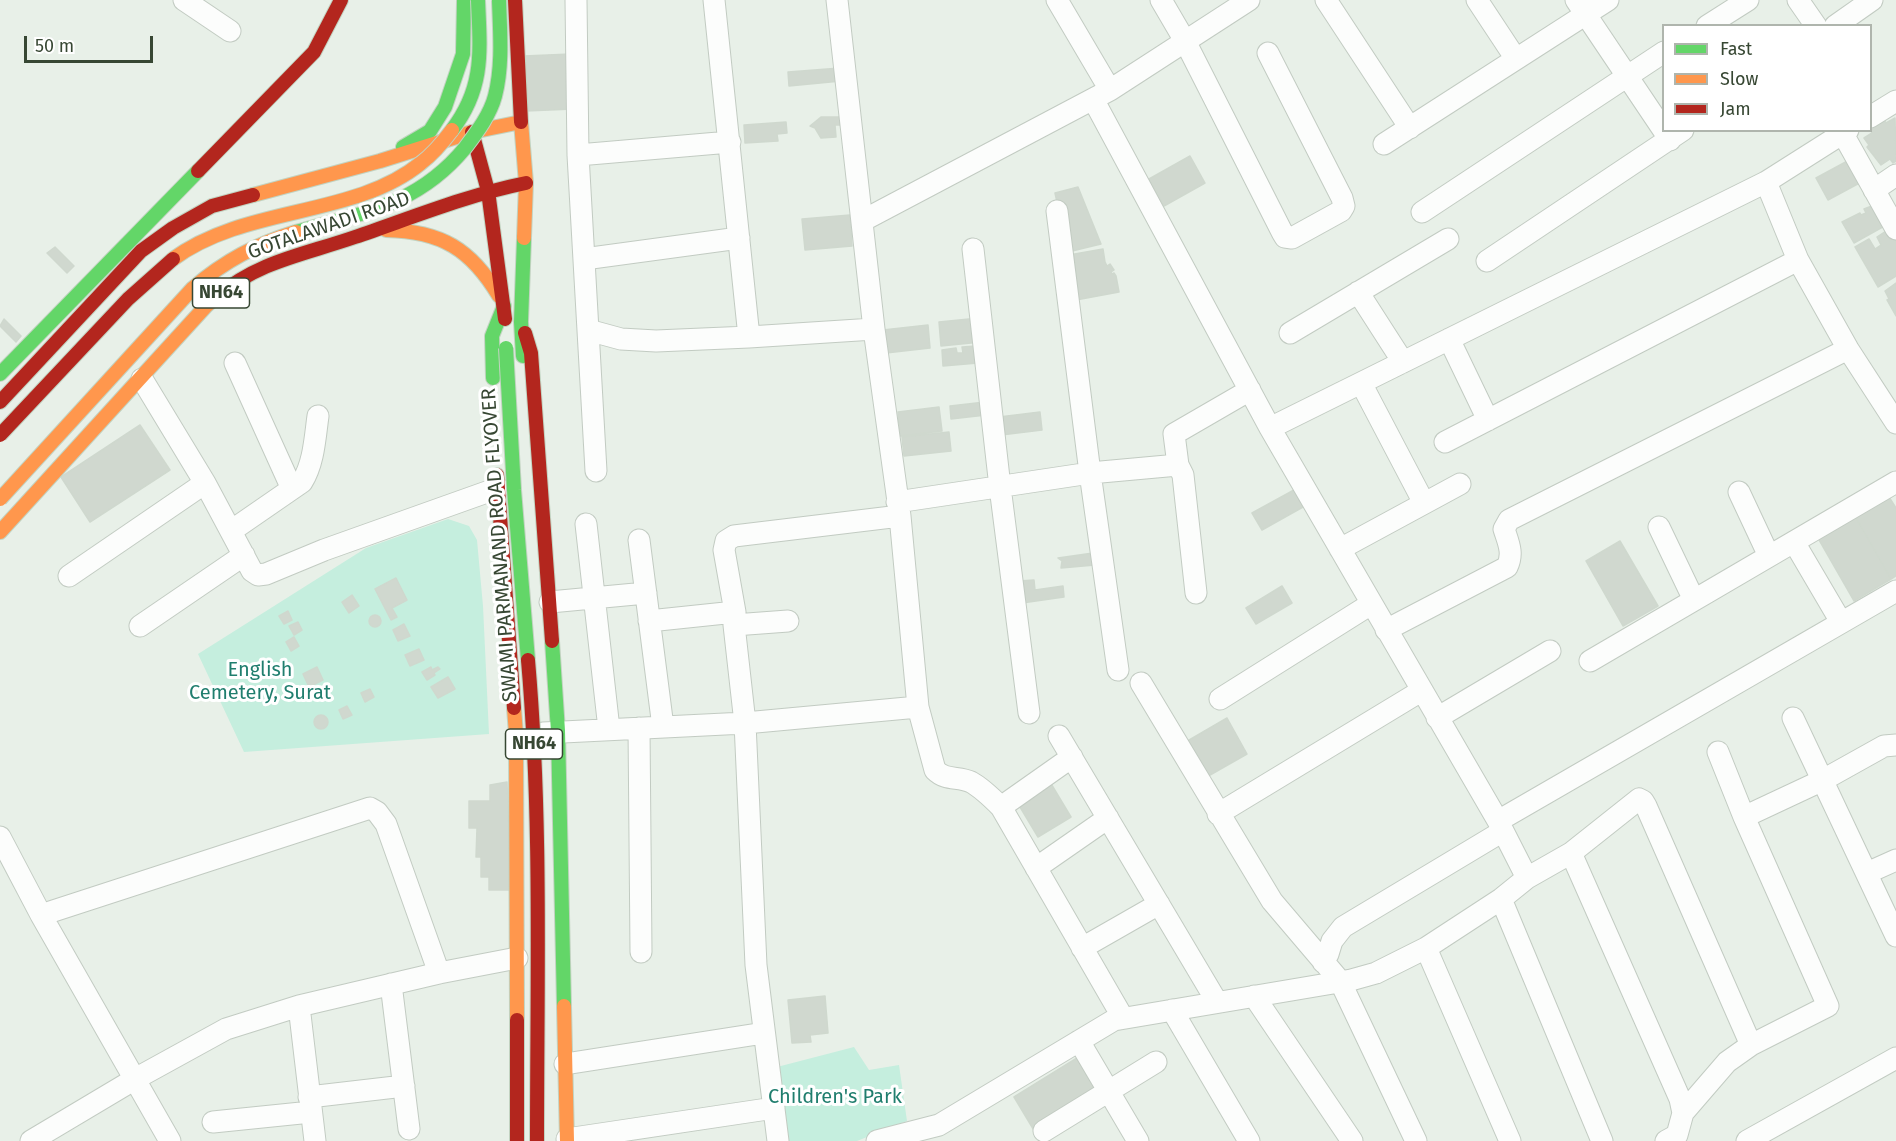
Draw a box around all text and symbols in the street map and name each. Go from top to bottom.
scale bar [27,24,156,62]
legend [1662,24,1872,132]
text: 50 m [35,35,74,57]
text: Fast [1720,38,1752,60]
text: Slow [1720,68,1758,90]
text: Jam [1720,98,1751,120]
street label: GOTALAWADI ROAD [245,187,413,265]
road number: NH64 [192,278,250,308]
street label: SWAMI PARMANAND ROAD FLYOVER [477,387,523,703]
park label: English Cemetery, Surat [189,658,331,705]
road number: NH64 [506,729,562,759]
park label: Children's Park [768,1085,902,1109]

